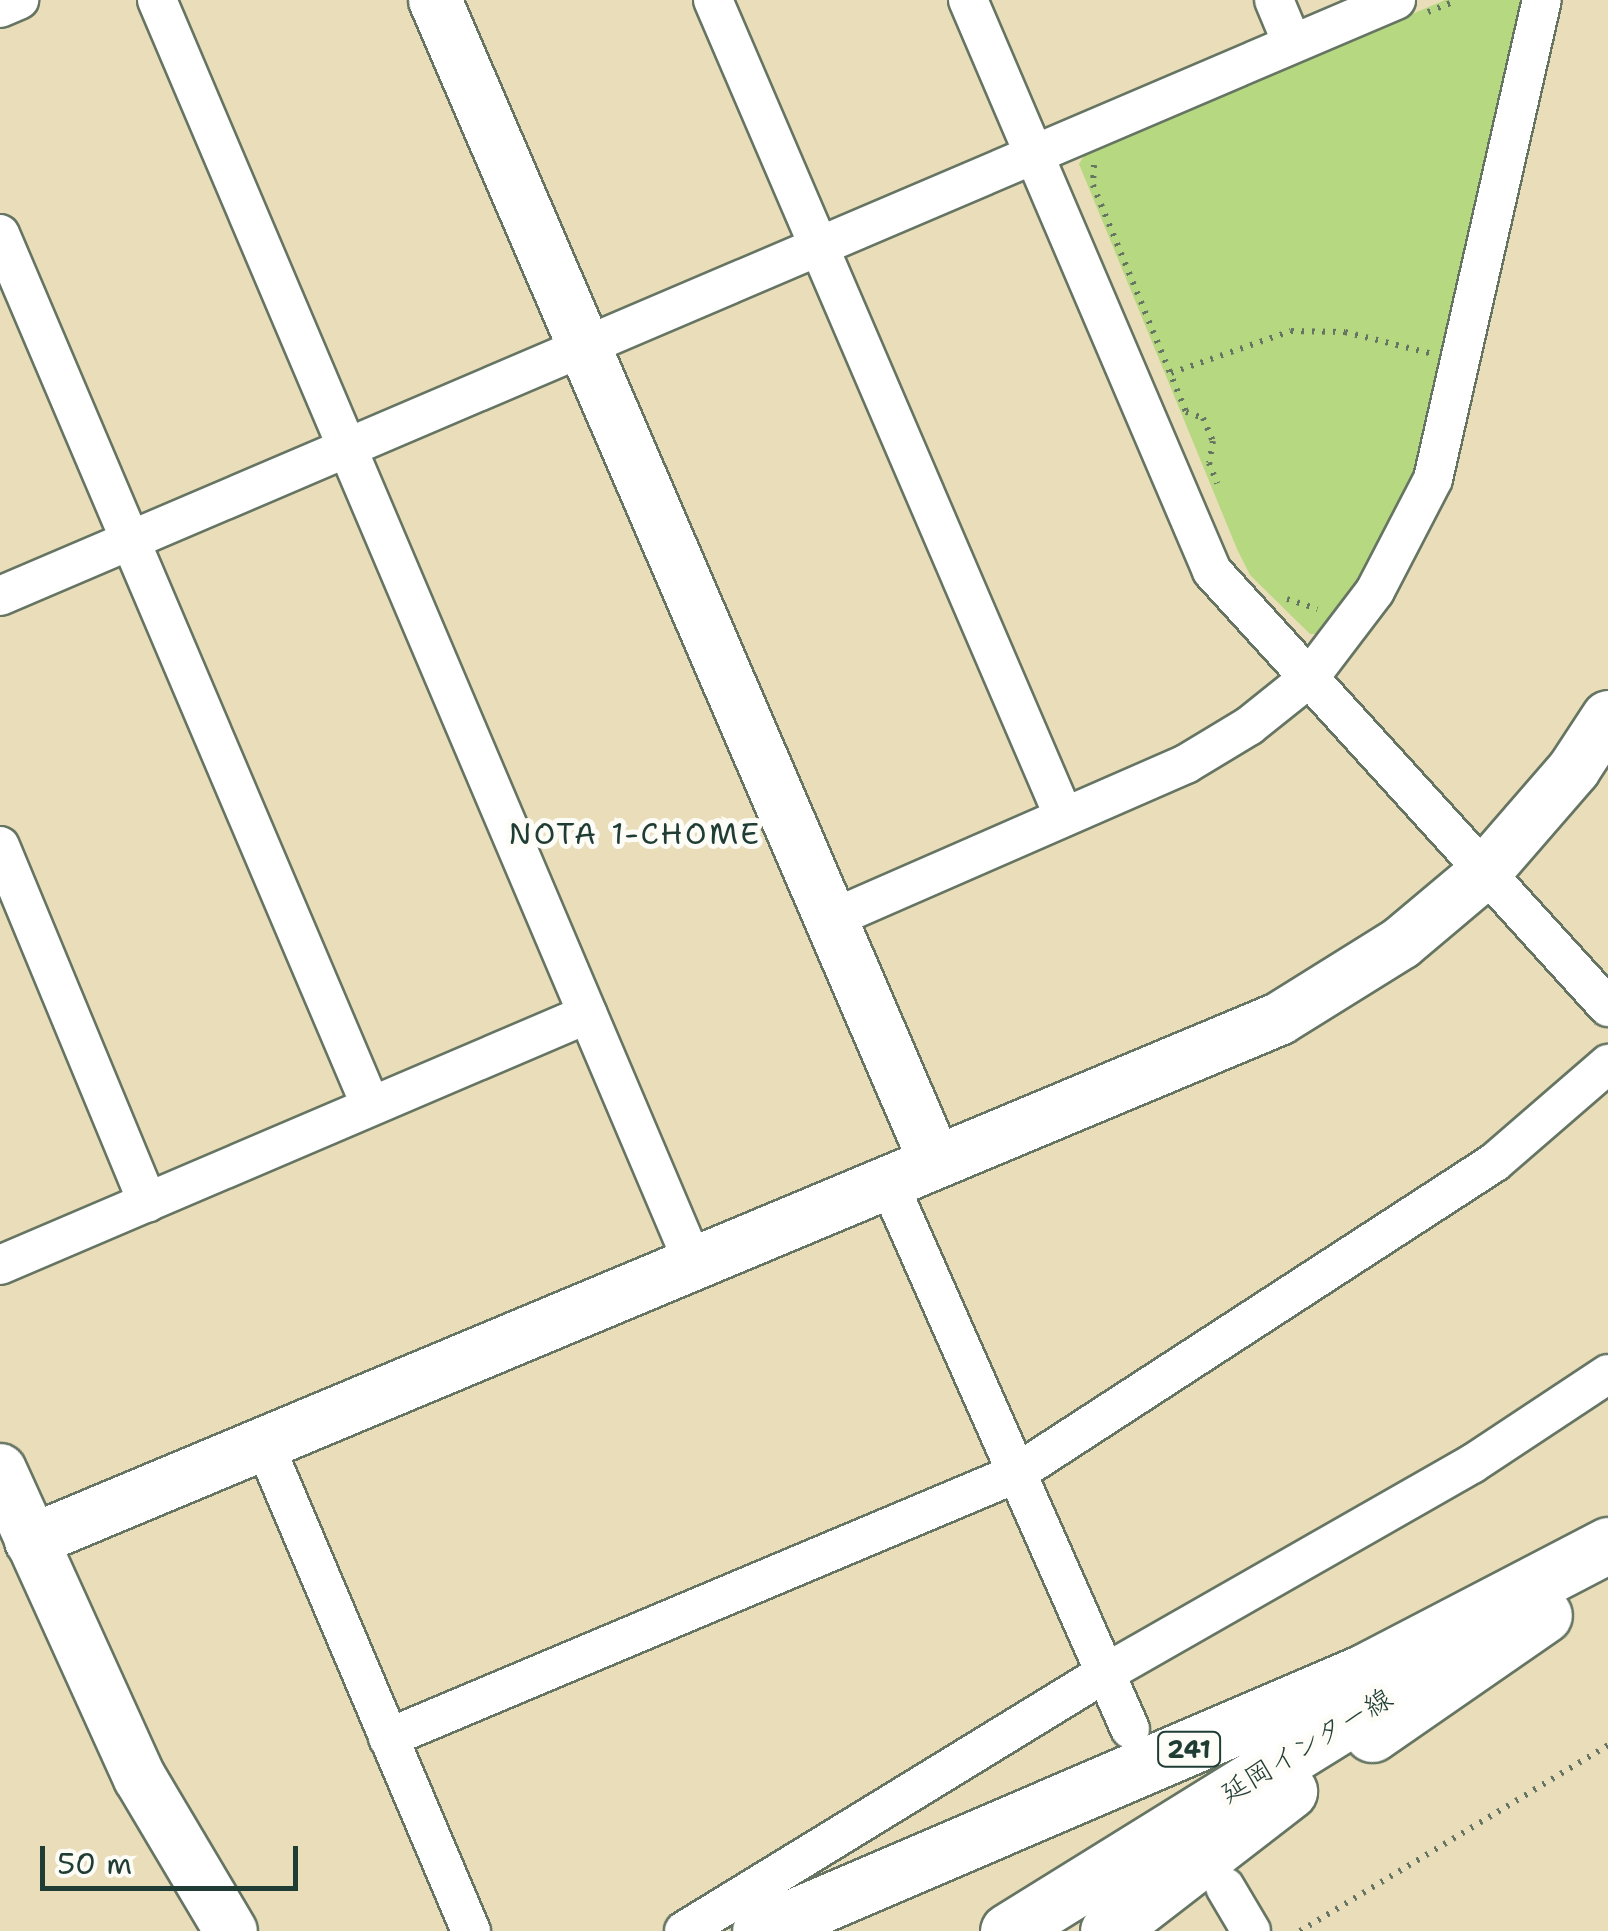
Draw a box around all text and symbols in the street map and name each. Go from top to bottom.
district label: NOTA 1-CHOME [508,816,762,852]
street label: 延岡インター線 [1213,1680,1399,1810]
road number: 241 [1156,1729,1222,1769]
scale bar [45,1826,302,1888]
text: 50 m [57,1843,132,1884]

